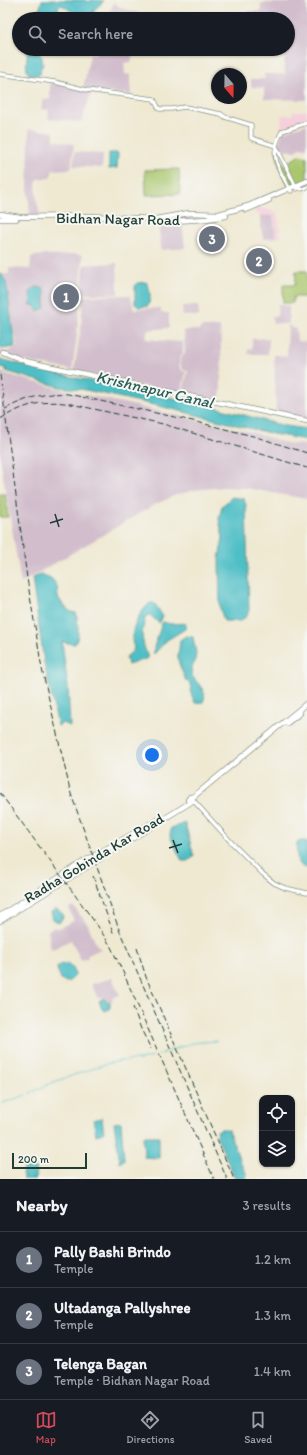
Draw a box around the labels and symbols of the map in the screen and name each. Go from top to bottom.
north arrow [211,68,247,104]
street label: Bidhan Nagar Road [56,209,180,229]
pin: 3 [199,224,225,254]
pin: 2 [246,246,272,276]
pin: 1 [53,282,79,312]
water label: Krishnapur Canal [94,367,217,413]
your location [142,745,162,765]
street label: Radha Gobinda Kar Road [21,809,168,907]
scale bar [12,1151,87,1170]

